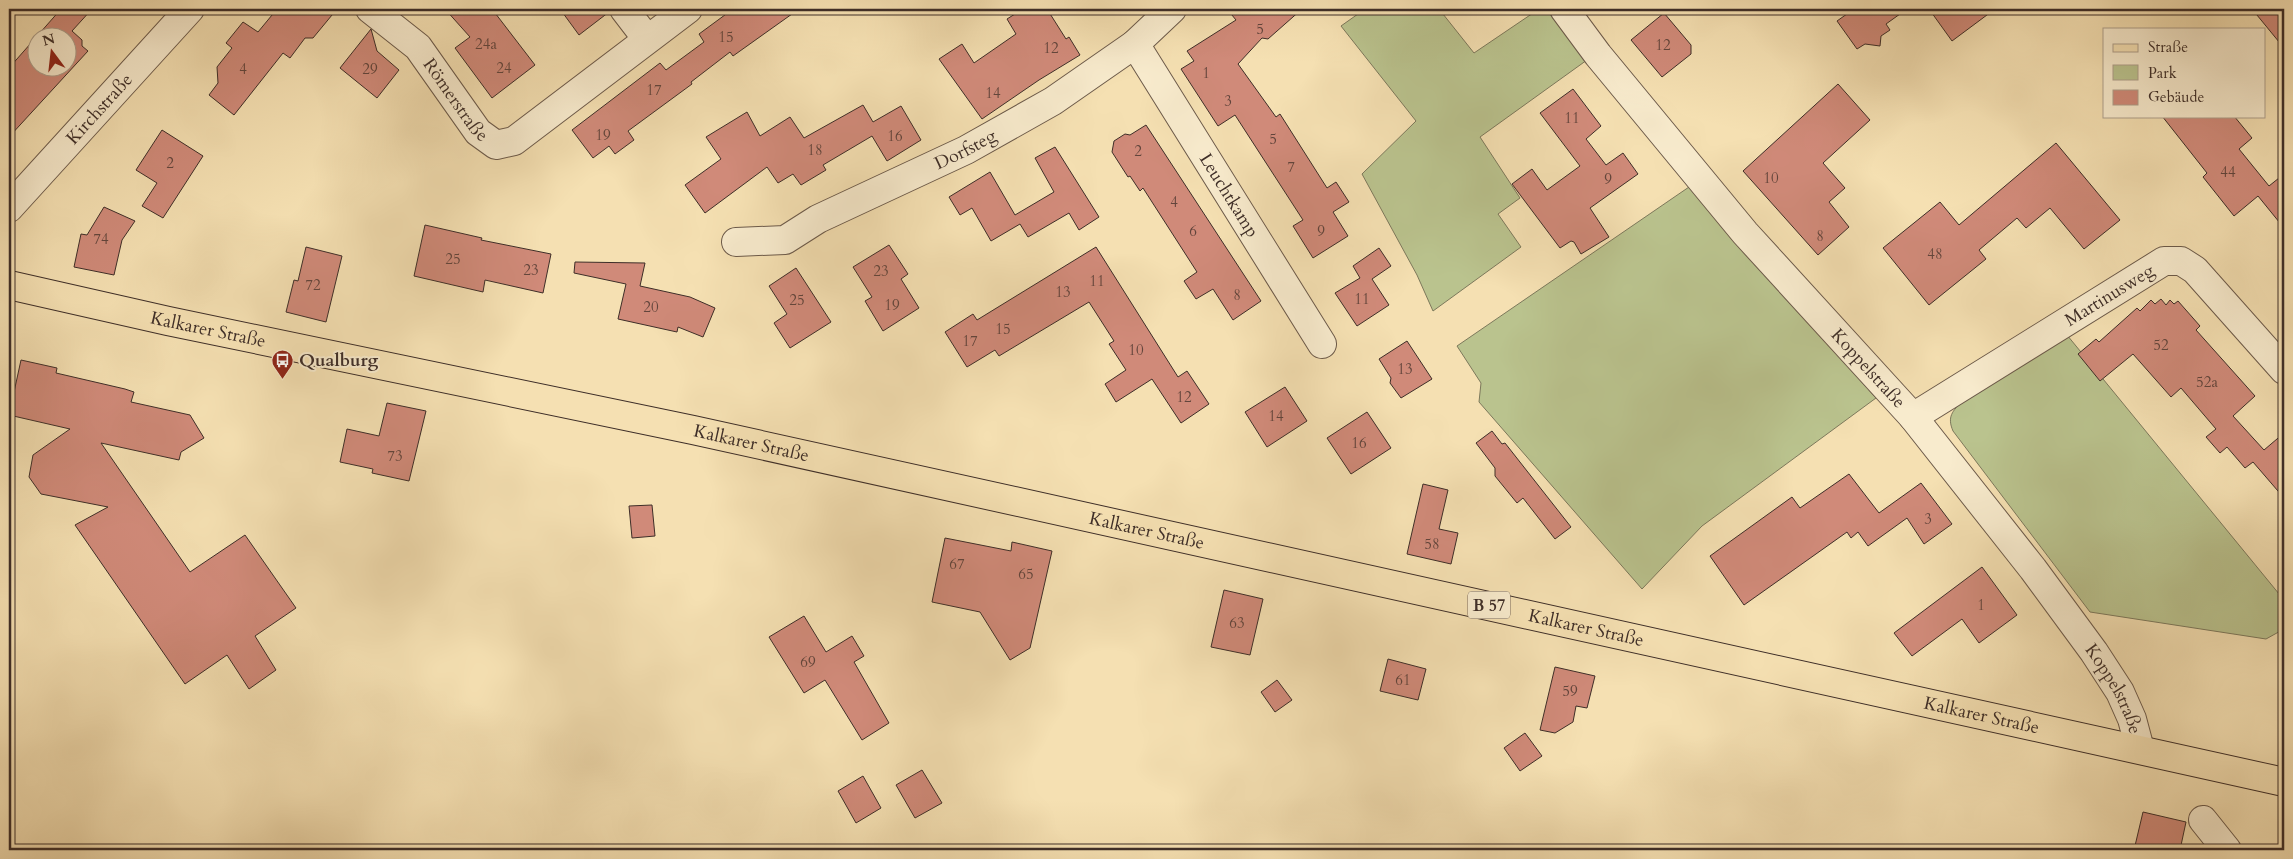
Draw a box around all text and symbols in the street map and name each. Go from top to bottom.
house number: 5 [1256,19,1264,39]
house number: 15 [718,27,734,47]
north arrow [28,28,78,78]
legend [2103,28,2266,118]
text: N [40,29,57,51]
house number: 24a [475,34,497,54]
house number: 12 [1655,35,1671,55]
text: Straße [2148,37,2188,57]
house number: 12 [1043,38,1059,58]
street label: Römerstraße [417,53,493,148]
house number: 24 [496,58,512,78]
house number: 4 [239,59,247,79]
house number: 29 [362,59,378,79]
house number: 1 [1202,63,1210,83]
text: Park [2148,63,2177,83]
street label: Kirchstraße [61,68,138,150]
house number: 17 [646,80,662,100]
house number: 14 [985,83,1001,103]
text: Gebäude [2148,87,2205,107]
house number: 3 [1224,91,1232,111]
house number: 11 [1564,108,1580,128]
street label: Dorfsteg [930,123,1002,176]
house number: 19 [595,125,611,145]
house number: 16 [887,126,903,146]
house number: 5 [1269,129,1277,149]
house number: 18 [807,140,823,160]
house number: 2 [1134,141,1142,161]
street label: Leuchtkamp [1193,148,1264,242]
house number: 2 [166,153,174,173]
house number: 7 [1287,157,1295,177]
house number: 44 [2220,162,2236,182]
house number: 10 [1763,168,1779,188]
house number: 9 [1604,169,1612,189]
house number: 4 [1170,192,1178,212]
house number: 6 [1189,221,1197,241]
house number: 9 [1317,221,1325,241]
house number: 8 [1816,226,1824,246]
house number: 74 [93,229,109,249]
house number: 48 [1927,244,1943,264]
house number: 25 [445,249,461,269]
street label: Martinusweg [2060,258,2160,333]
house number: 23 [523,260,539,280]
house number: 23 [873,261,889,281]
house number: 11 [1089,271,1105,291]
house number: 72 [305,275,321,295]
house number: 13 [1055,282,1071,302]
house number: 8 [1233,285,1241,305]
house number: 11 [1354,289,1370,309]
house number: 25 [789,290,805,310]
house number: 19 [884,295,900,315]
house number: 20 [643,297,659,317]
street label: Kalkarer Straße [148,305,268,354]
house number: 15 [995,319,1011,339]
street label: Koppelstraße [1825,323,1911,414]
house number: 17 [962,331,978,351]
house number: 52 [2153,335,2169,355]
house number: 10 [1128,340,1144,360]
bus stop icon: Qualburg [271,348,295,379]
place label: Qualburg [299,348,379,373]
house number: 13 [1397,359,1413,379]
house number: 52a [2196,372,2218,392]
house number: 12 [1176,387,1192,407]
house number: 14 [1268,406,1284,426]
street label: Kalkarer Straße [691,419,811,468]
house number: 16 [1351,433,1367,453]
house number: 73 [387,446,403,466]
street label: Kalkarer Straße [1087,506,1207,556]
house number: 3 [1924,509,1932,529]
house number: 58 [1424,534,1440,554]
house number: 67 [949,554,965,574]
house number: 65 [1018,564,1034,584]
road number: B 57 [1468,592,1510,618]
house number: 1 [1977,595,1985,615]
street label: Kalkarer Straße [1526,603,1646,653]
house number: 63 [1229,613,1245,633]
street label: Koppelstraße [2079,639,2147,737]
house number: 69 [800,652,816,672]
house number: 61 [1395,670,1411,690]
house number: 59 [1562,681,1578,701]
street label: Kalkarer Straße [1922,691,2042,740]

